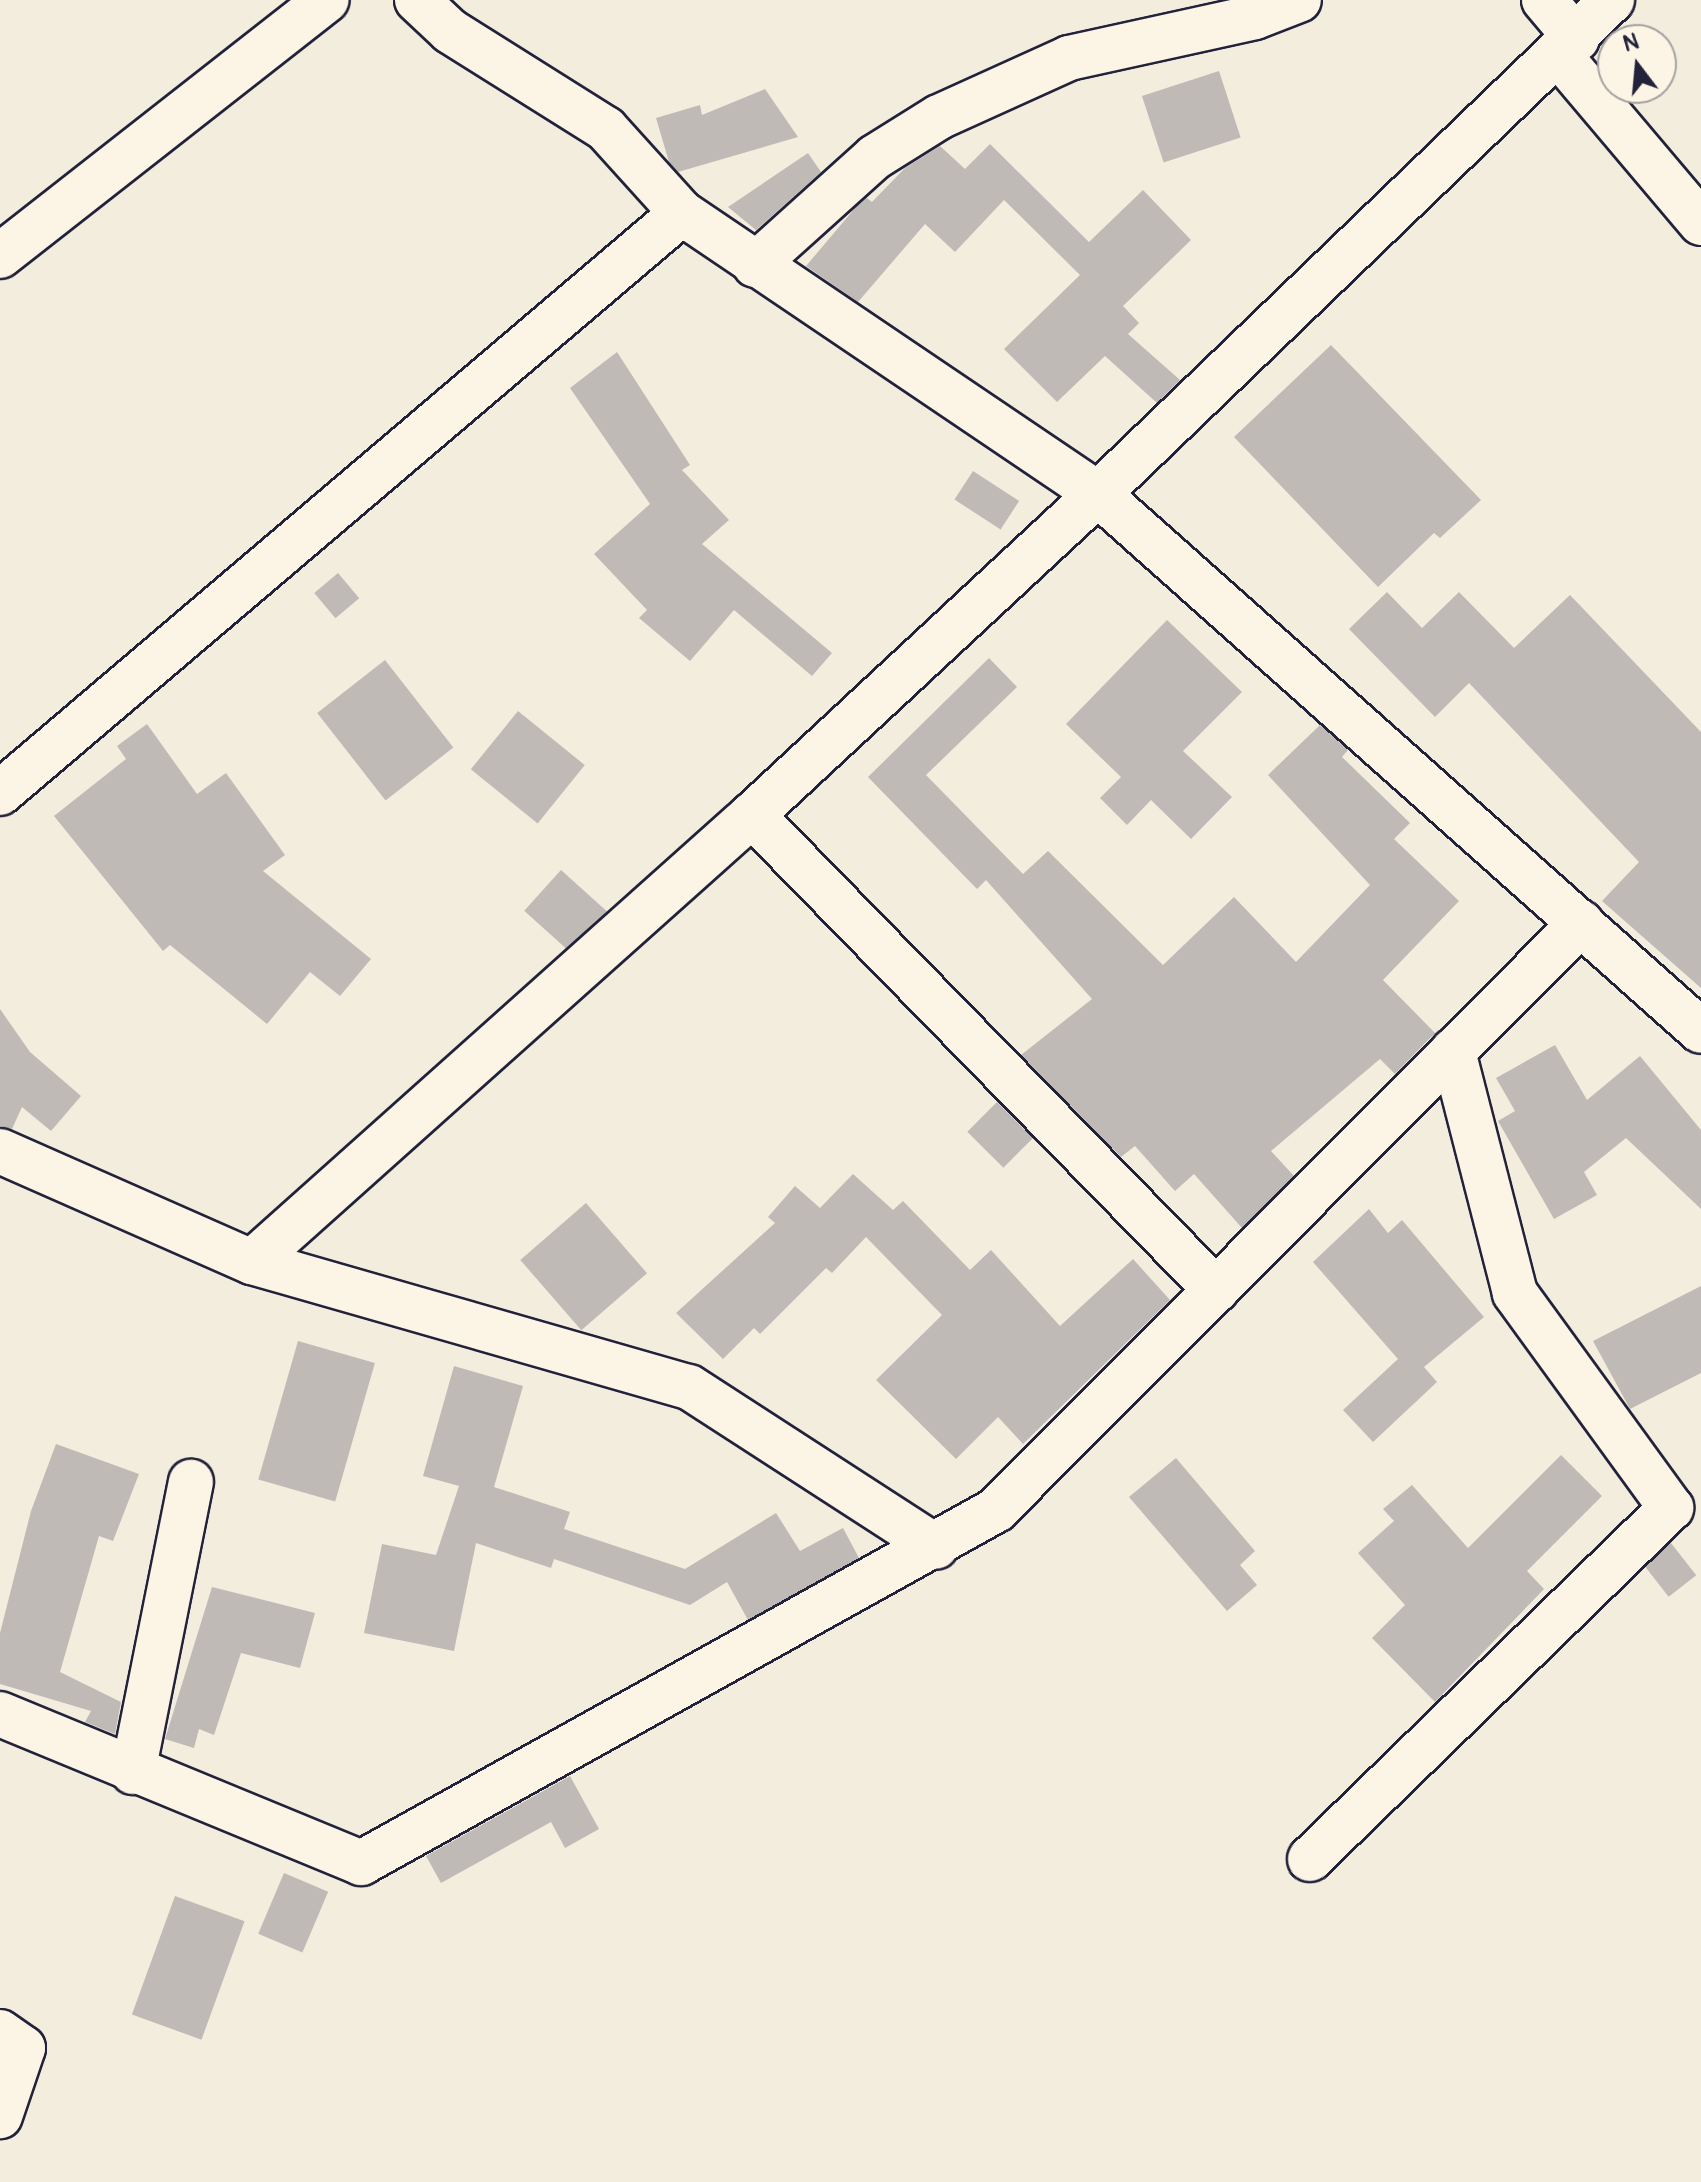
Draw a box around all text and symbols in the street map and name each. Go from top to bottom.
north arrow [1597,24,1677,104]
text: N [1620,27,1642,58]

